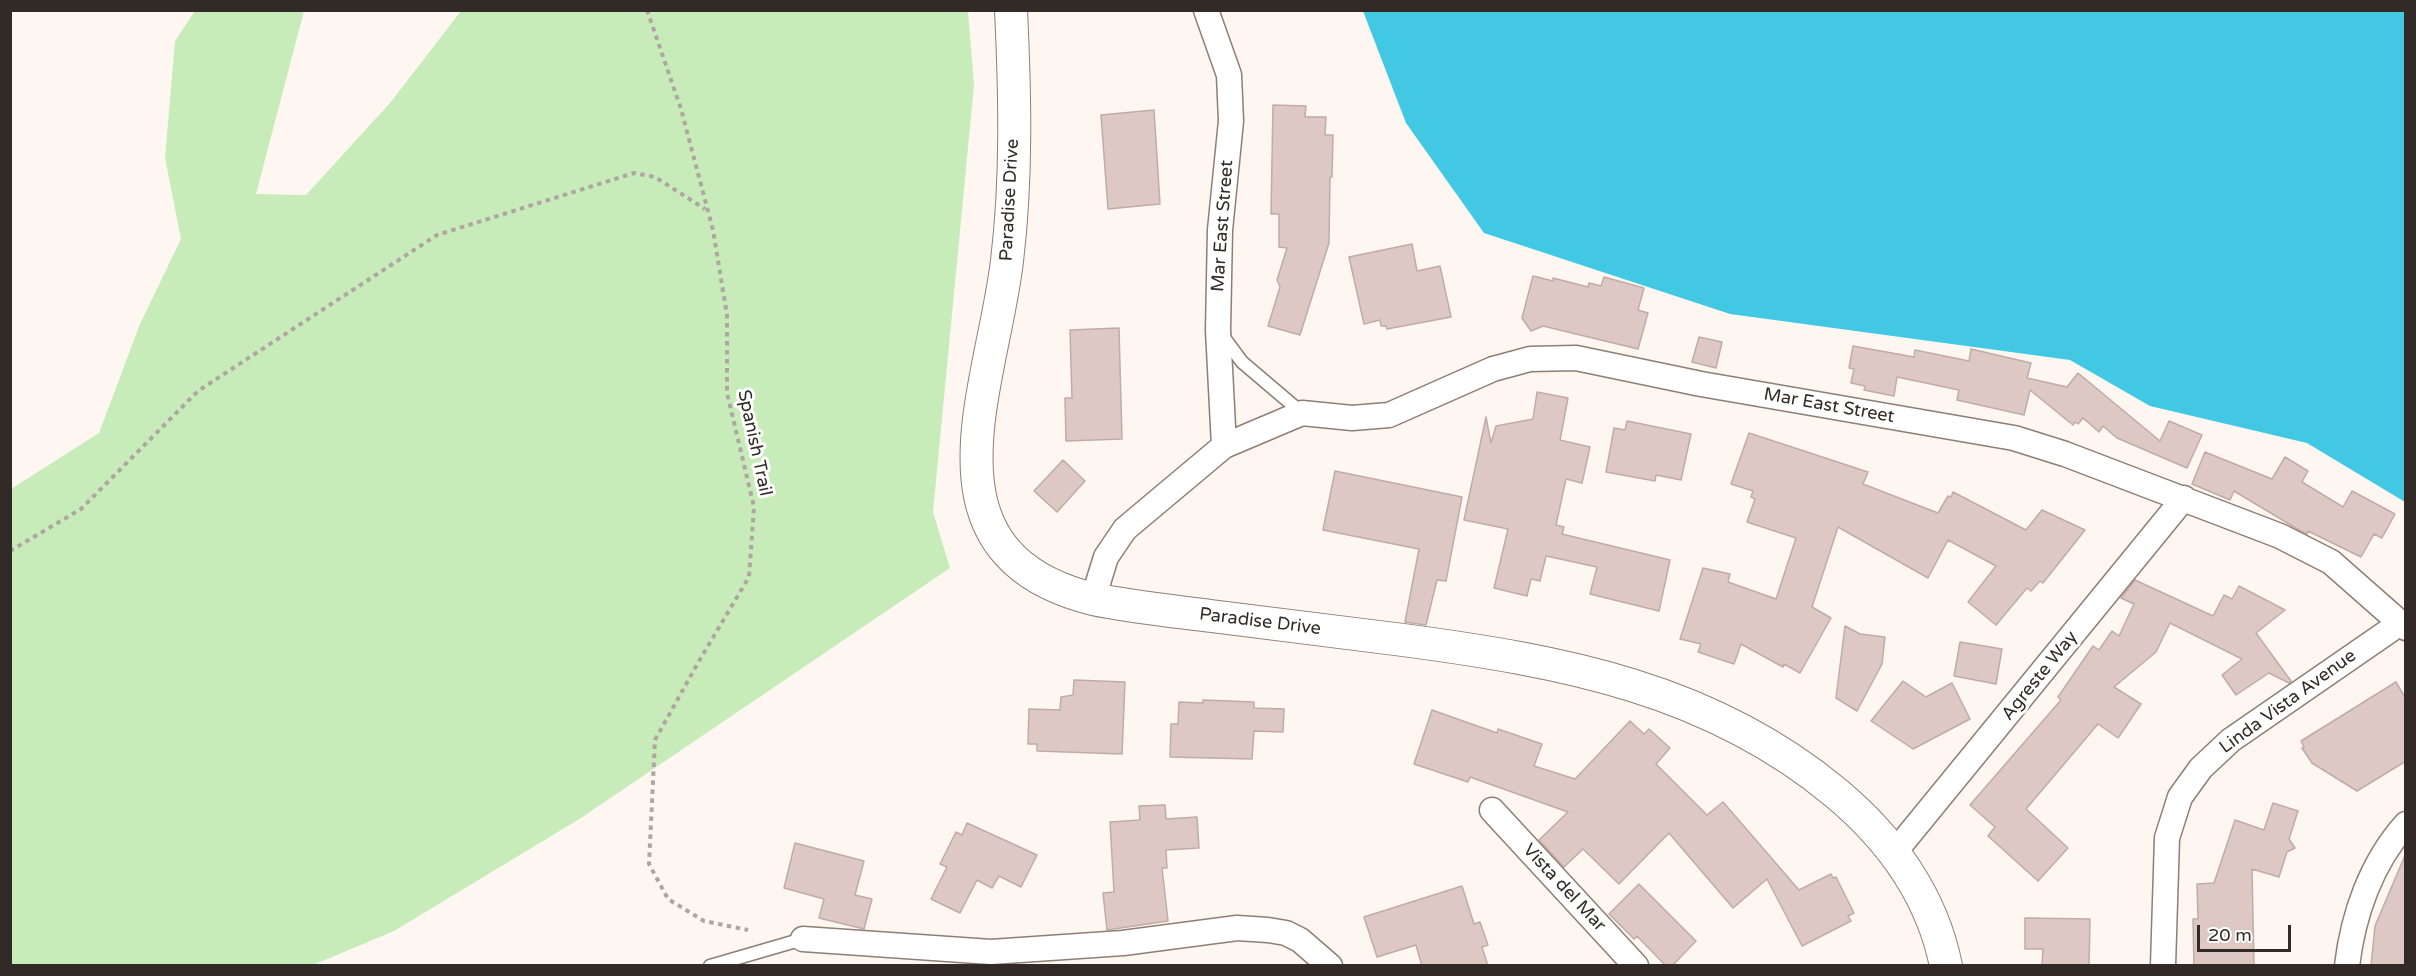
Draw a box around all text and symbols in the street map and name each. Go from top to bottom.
street label: Paradise Drive [996,138,1024,262]
street label: Mar East Street [1208,159,1238,293]
street label: Mar East Street [1762,384,1896,428]
street label: Spanish Trail [732,388,776,498]
street label: Paradise Drive [1198,604,1322,640]
street label: Agreste Way [1997,627,2083,725]
street label: Linda Vista Avenue [2216,645,2360,759]
street label: Vista del Mar [1518,840,1610,936]
scale bar [2200,913,2294,951]
text: 20 m [2208,924,2252,946]

